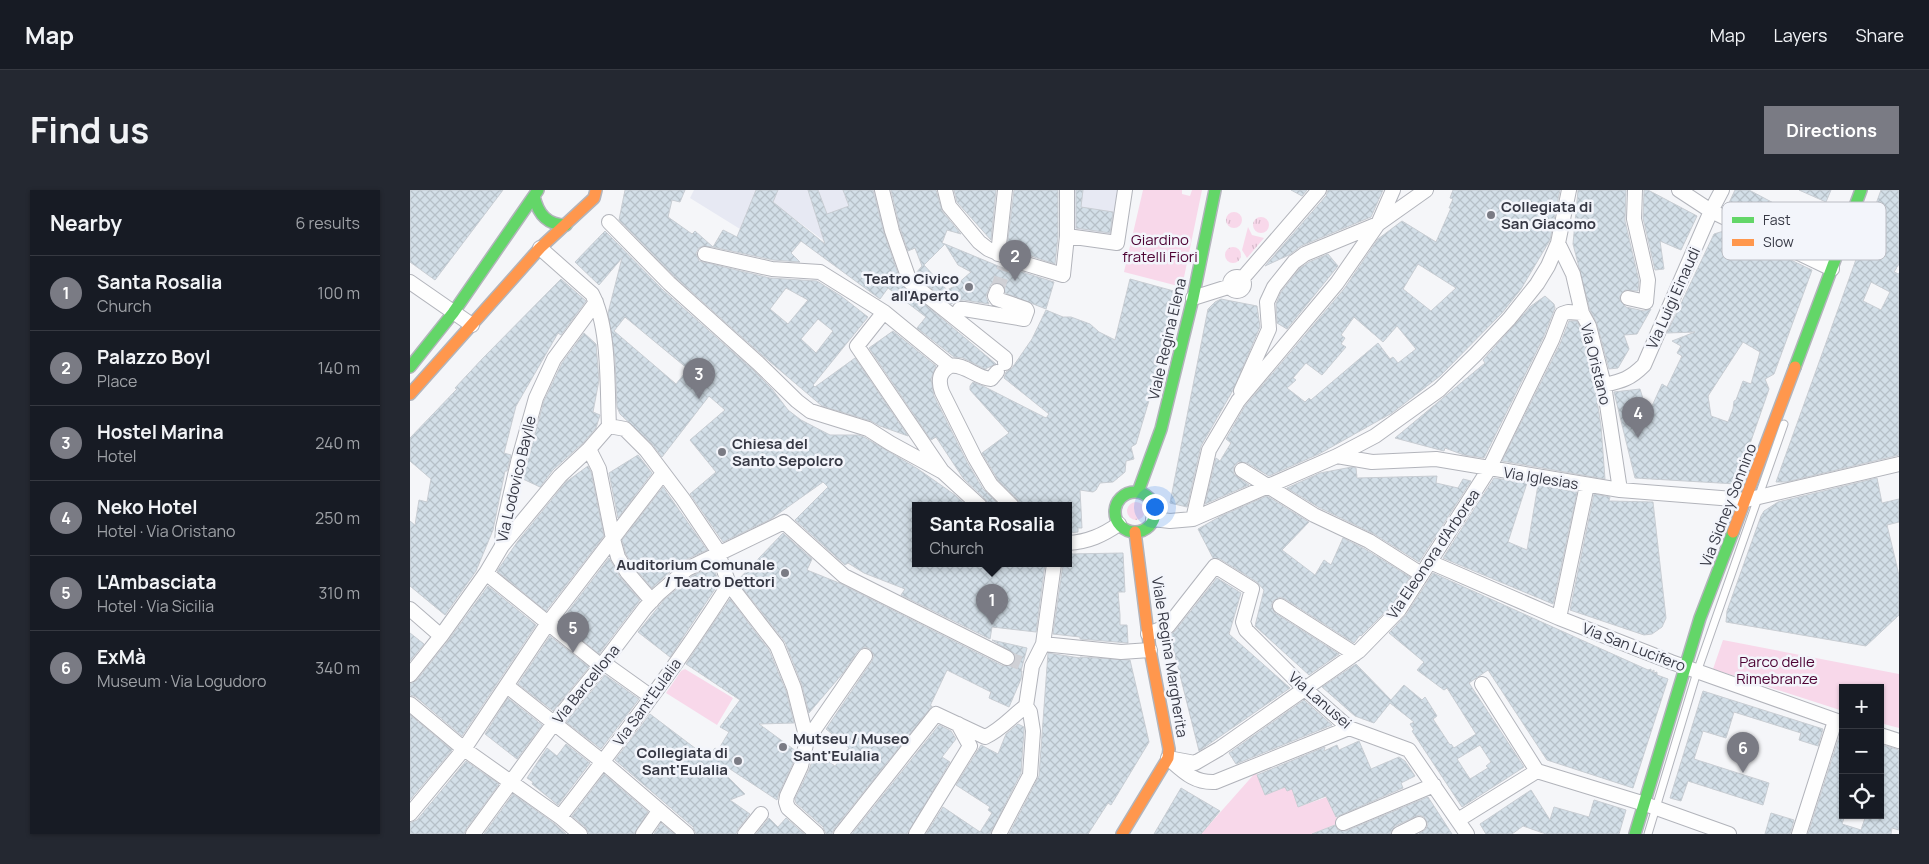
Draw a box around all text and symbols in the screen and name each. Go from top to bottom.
text: Map [25,18,74,51]
text: Map [1710,23,1745,47]
text: Layers [1773,23,1827,47]
text: Share [1855,23,1904,47]
text: Find us [30,106,149,154]
button: Directions [1764,106,1899,154]
place label: Collegiata di San Giacomo [1501,196,1596,234]
legend [1722,202,1886,260]
text: Nearby [50,209,122,237]
marker: Collegiata di San Giacomo [1485,209,1497,221]
text: Fast [1763,210,1791,229]
text: 6 results [295,212,360,234]
park label: Giardino fratelli Fiori [1122,229,1198,267]
text: Slow [1763,232,1794,251]
pin: 2 [999,240,1031,281]
street label: Via Luigi Einaudi [1641,244,1705,352]
place label: Teatro Civico all'Aperto [864,268,959,306]
text: Santa Rosalia [97,269,222,295]
street label: Viale Regina Elena [1143,276,1191,402]
marker: Teatro Civico all'Aperto [963,281,975,293]
text: 1 [62,282,70,304]
text: 100 m [317,282,360,304]
text: Church [97,295,151,317]
street label: Via Oristano [1576,321,1616,407]
text: Palazzo Boyl [97,344,210,370]
text: 2 [61,357,71,379]
text: 140 m [318,357,360,379]
pin: 3 [683,358,715,399]
text: Place [97,370,137,392]
pin: 4 [1622,397,1654,438]
street label: Via Lodovico Baylle [491,413,541,544]
text: Hostel Marina [97,419,224,445]
text: 3 [61,432,71,454]
text: 240 m [315,432,360,454]
place label: Chiesa del Santo Sepolcro [732,433,843,471]
street label: Via Sidney Sonnino [1695,440,1761,570]
text: Hotel [97,445,137,467]
marker: Chiesa del Santo Sepolcro [716,446,728,458]
street label: Via Iglesias [1502,462,1580,494]
street label: Via Eleonora d'Arborea [1382,485,1484,623]
text: Neko Hotel [97,494,198,520]
your location [1142,494,1168,520]
popup [912,502,1072,567]
text: 4 [61,507,71,529]
text: 250 m [315,507,360,529]
text: Santa Rosalia [929,511,1055,537]
text: Hotel · Via Oristano [97,520,235,542]
text: Church [929,537,984,559]
place label: Auditorium Comunale / Teatro Dettori [616,554,775,592]
marker: Auditorium Comunale / Teatro Dettori [779,567,791,579]
text: L'Ambasciata [97,569,216,595]
street label: Viale Regina Margherita [1147,575,1193,739]
text: 5 [61,582,71,604]
text: 310 m [318,582,360,604]
pin: 1 [976,584,1008,625]
text: Hotel · Via Sicilia [97,595,214,617]
pin: 5 [557,612,589,653]
street label: Via San Lucifero [1579,618,1689,676]
street label: Via Barcellona [548,640,624,728]
text: ExMà [97,644,146,670]
park label: Parco delle Rimebranze [1736,651,1818,689]
street label: Via Sant'Eulalia [608,654,686,750]
text: 6 [61,657,71,679]
text: 340 m [315,657,360,679]
street label: Via Lanusei [1284,667,1356,733]
text: Museum · Via Logudoro [97,670,267,692]
map controls [1839,684,1884,819]
button: + [1839,684,1884,729]
place label: Mutseu / Museo Sant'Eulalia [793,728,909,766]
button: − [1839,729,1884,774]
pin: 6 [1727,732,1759,773]
marker: Mutseu / Museo Sant'Eulalia [777,741,789,753]
place label: Collegiata di Sant'Eulalia [637,742,728,780]
marker: Collegiata di Sant'Eulalia [732,755,744,767]
button: locate [1839,774,1884,819]

